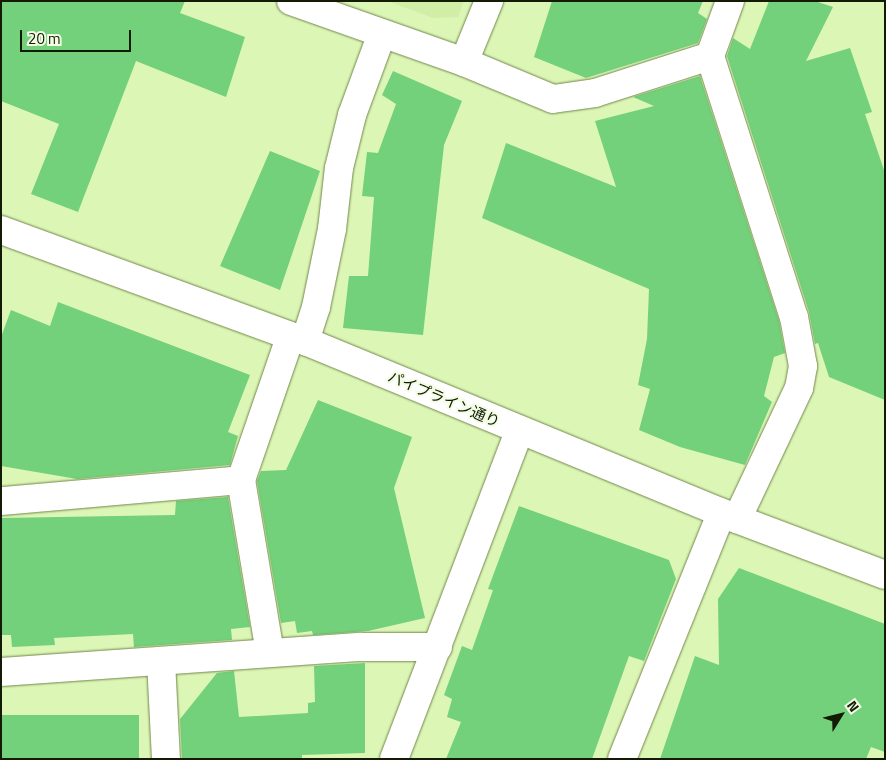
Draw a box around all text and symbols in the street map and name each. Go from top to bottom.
scale bar [22,20,134,52]
text: 20 m [28,27,61,50]
street label: パイプライン通り [385,367,503,431]
north arrow [816,690,866,740]
text: N [842,696,865,716]

